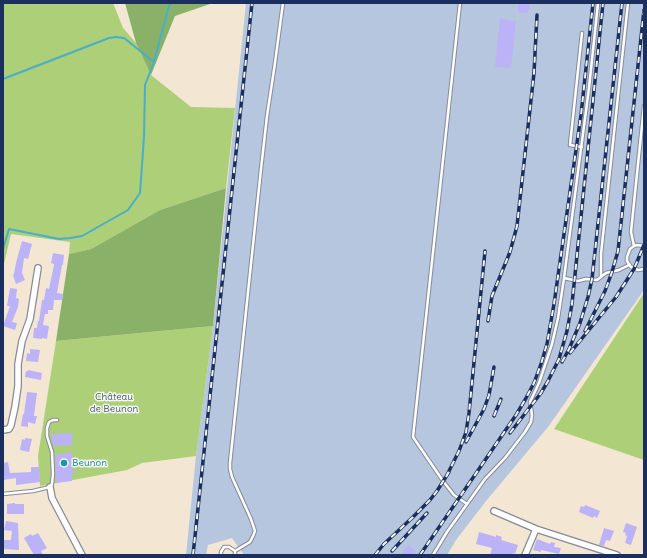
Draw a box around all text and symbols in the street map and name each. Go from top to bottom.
park label: Château de Beunon [90,391,138,414]
place label: Beunon [72,457,107,469]
marker: Beunon [59,458,69,468]

